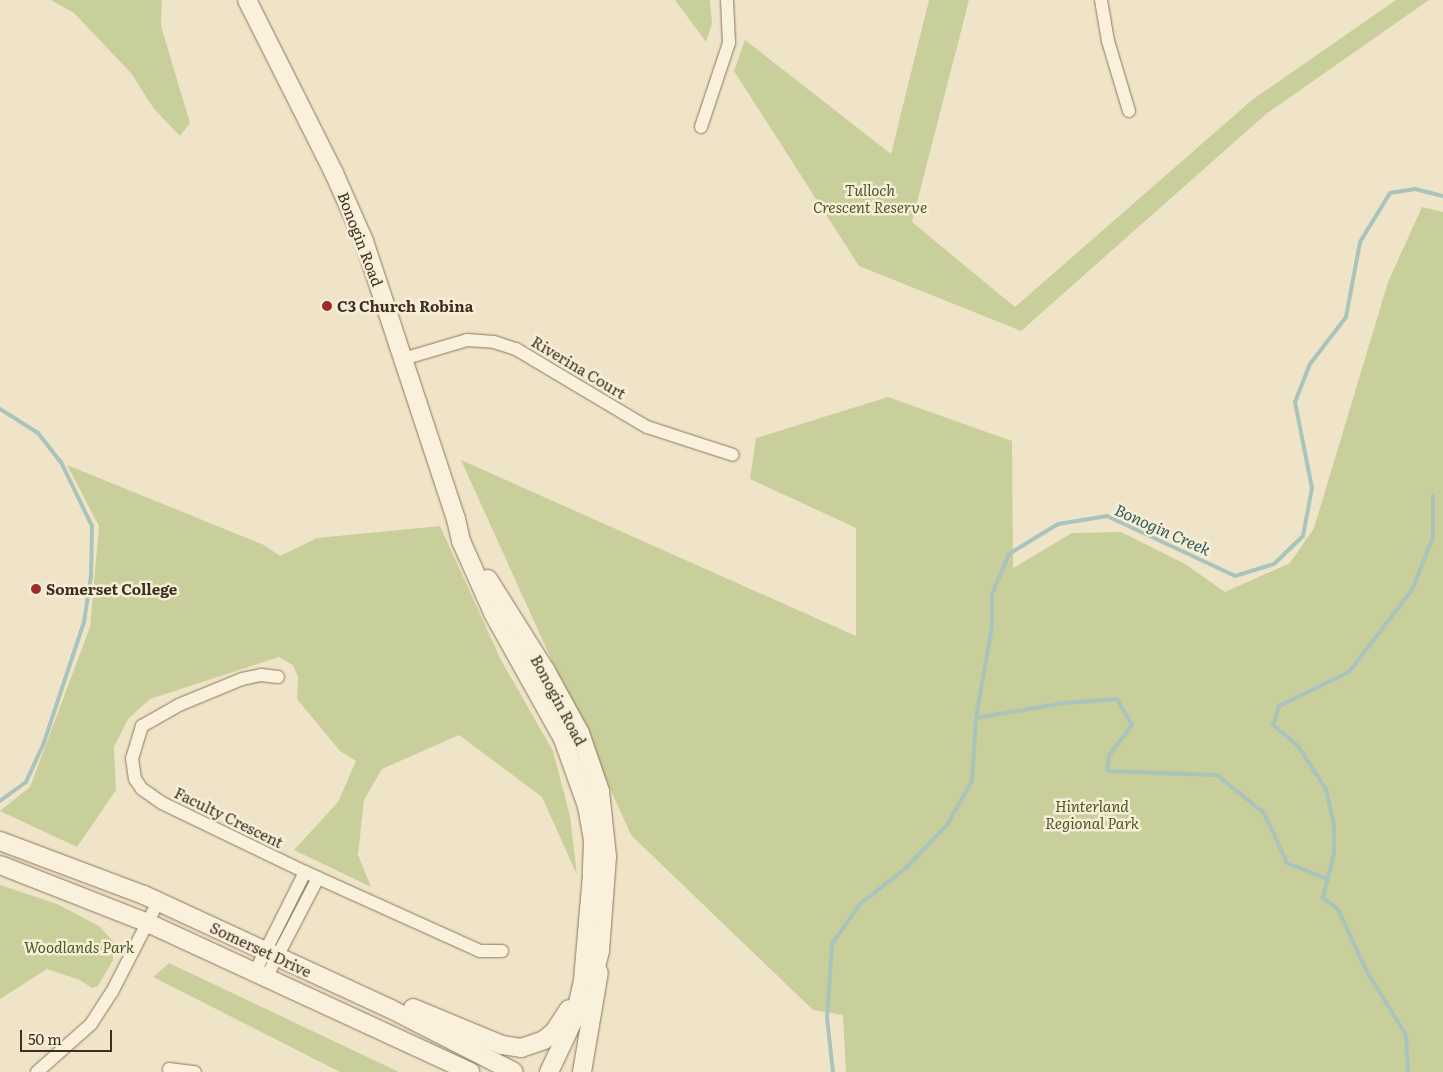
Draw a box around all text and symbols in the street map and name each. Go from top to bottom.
park label: Tulloch Crescent Reserve [813,180,927,215]
street label: Bonogin Road [335,189,387,289]
place label: C3 Church Robina [337,297,473,315]
marker: C3 Church Robina [321,300,333,312]
street label: Riverina Court [529,332,629,402]
water label: Bonogin Creek [1112,499,1214,559]
place label: Somerset College [46,580,177,598]
marker: Somerset College [30,583,42,595]
street label: Bonogin Road [528,652,590,748]
street label: Faculty Crescent [172,783,286,851]
park label: Hinterland Regional Park [1045,796,1139,831]
street label: Somerset Drive [208,918,314,980]
park label: Woodlands Park [24,938,134,956]
scale bar [22,1020,115,1052]
text: 50 m [28,1027,62,1050]

